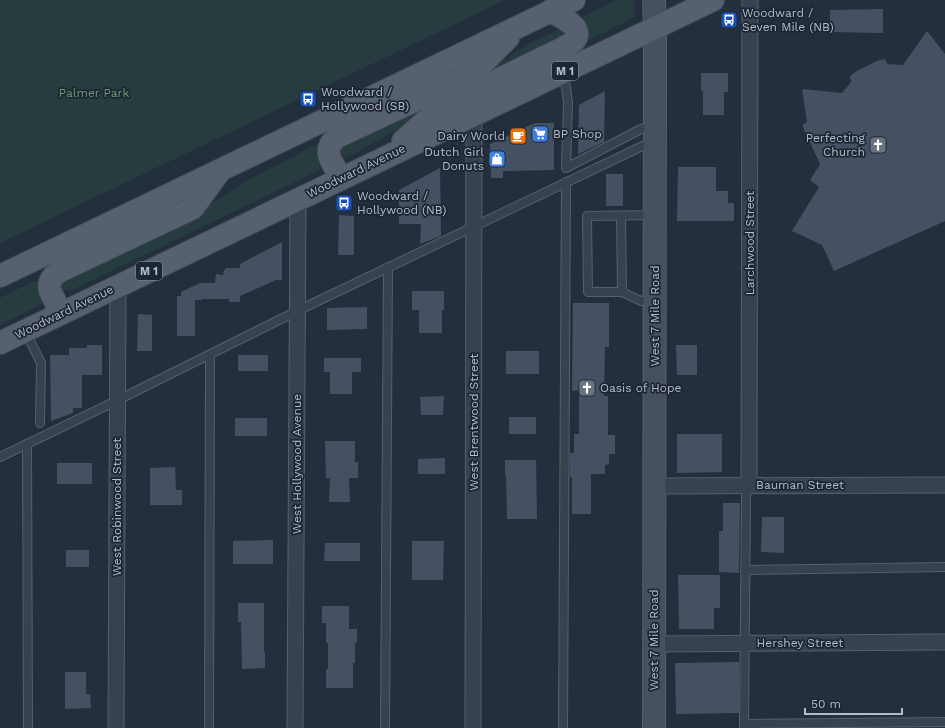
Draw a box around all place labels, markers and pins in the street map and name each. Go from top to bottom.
place label: Woodward / Seven Mile (NB) [742,6,834,34]
bus stop icon: Woodward / Seven Mile (NB) [719,10,739,30]
place label: Woodward / Hollywood (SB) [321,85,409,113]
bus stop icon: Woodward / Hollywood (SB) [298,89,318,109]
supermarket icon: BP Shop [530,124,550,144]
cafe icon: Dairy World [508,126,528,146]
place label: BP Shop [553,127,602,141]
place label: Dairy World [437,129,505,143]
place label: Perfecting Church [806,131,866,159]
church icon: Perfecting Church [868,135,888,155]
place label: Dutch Girl Donuts [424,145,484,173]
shop icon: Dutch Girl Donuts [487,149,507,169]
place label: Woodward / Hollywood (NB) [357,189,447,217]
bus stop icon: Woodward / Hollywood (NB) [334,193,354,213]
church icon: Oasis of Hope [577,378,597,398]
place label: Oasis of Hope [600,381,682,395]

